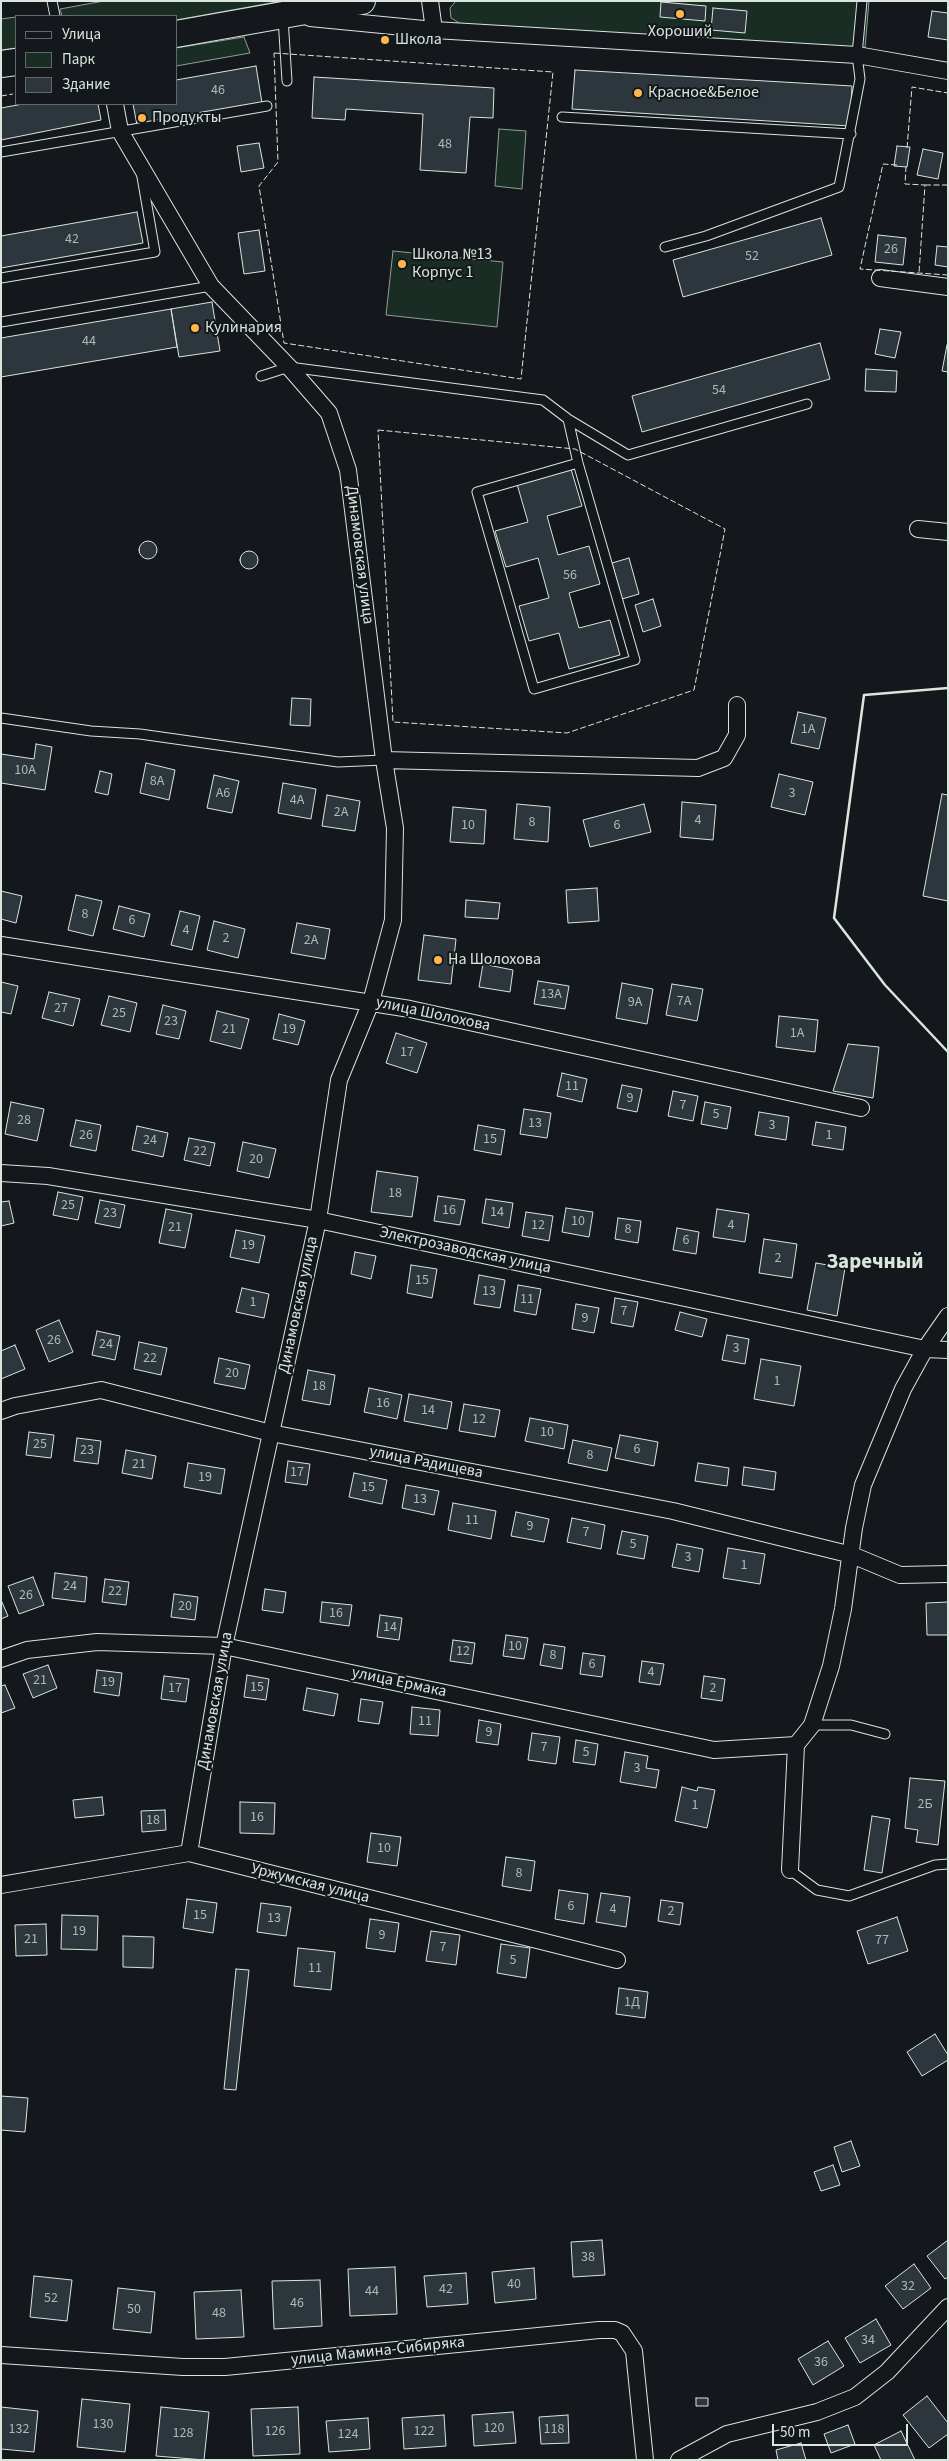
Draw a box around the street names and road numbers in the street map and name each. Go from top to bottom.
street label: Динамовская улица [341,484,377,626]
street label: улица Шолохова [374,994,492,1036]
street label: Электрозаводская улица [377,1223,553,1279]
street label: Динамовская улица [275,1235,323,1375]
street label: улица Радищева [368,1443,484,1483]
street label: Динамовская улица [194,1630,238,1772]
street label: улица Ермака [350,1664,448,1702]
street label: Уржумская улица [249,1860,371,1908]
street label: улица Мамина-Сибиряка [290,2333,466,2371]

